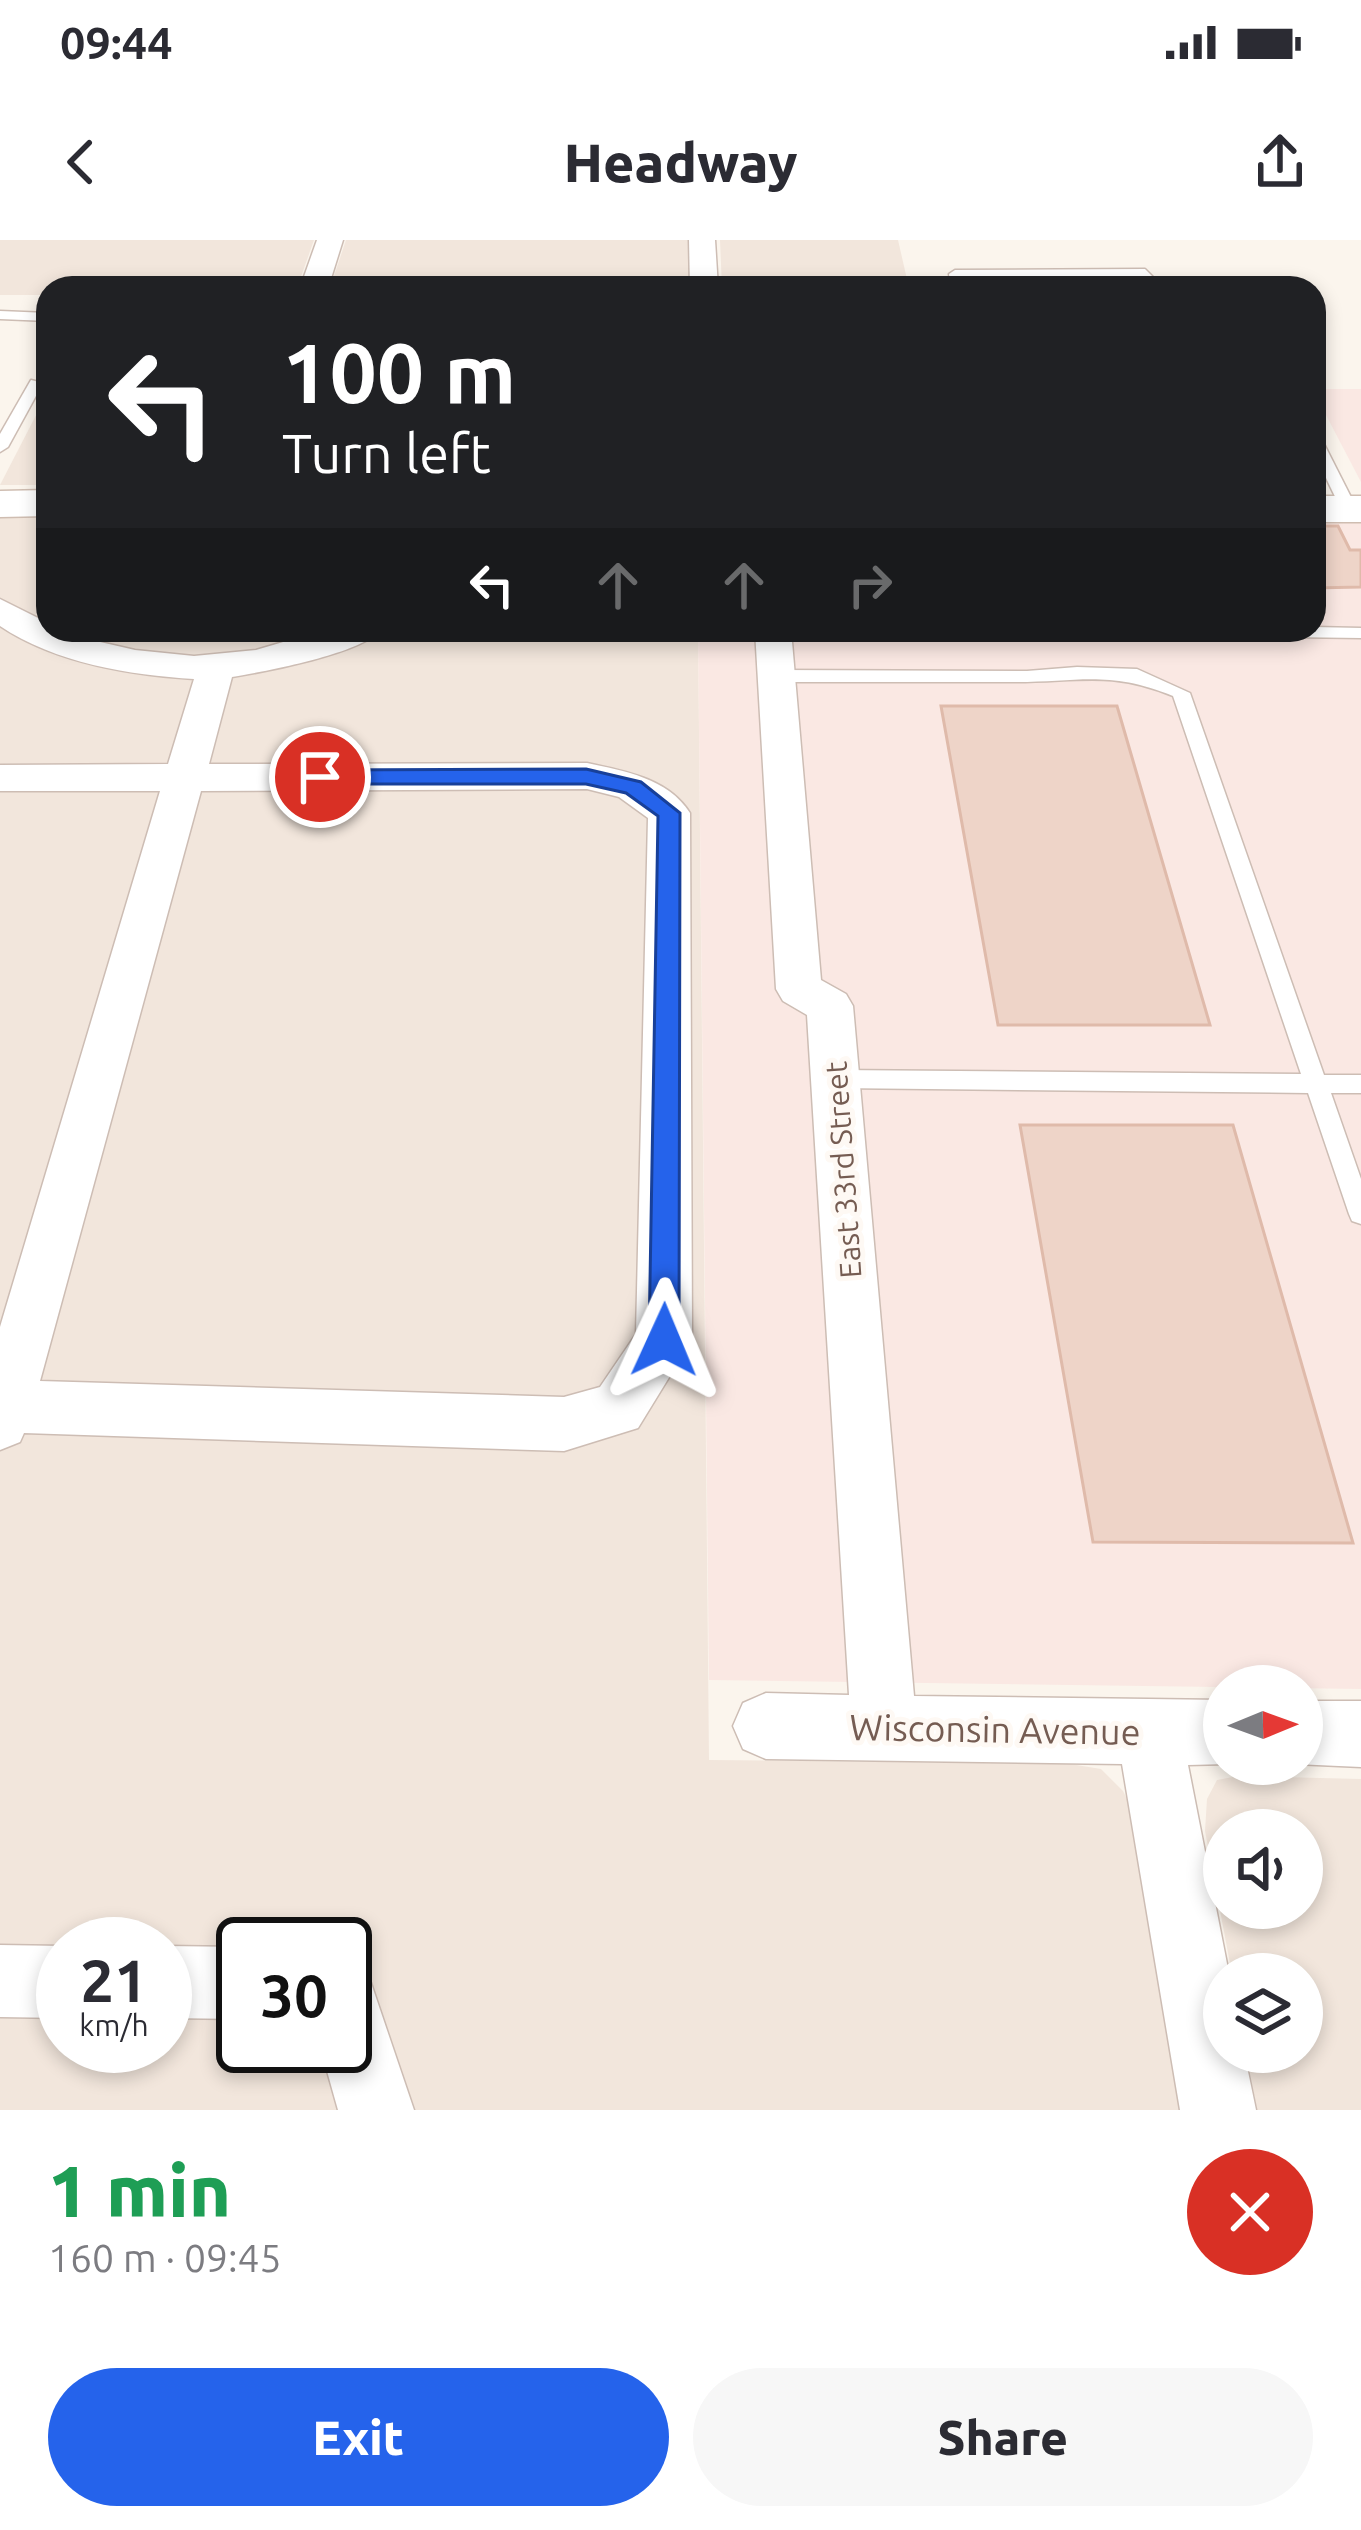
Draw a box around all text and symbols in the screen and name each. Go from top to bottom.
text: 09:44 [60,17,173,68]
icon: back [48,129,114,195]
icon: share [1247,129,1313,195]
text: Headway [563,132,798,192]
icon: left [84,324,240,480]
text: 100 m [282,325,516,419]
text: Turn left [282,423,491,483]
icon: left [459,552,525,618]
icon: ahead [585,552,651,618]
icon: ahead [711,552,777,618]
icon: right [837,552,903,618]
pin [269,726,371,828]
icon: arrive [287,744,353,810]
street label: East 33rd Street [818,1060,868,1280]
position arrow [601,1277,727,1403]
north arrow [1203,1665,1323,1785]
map controls [1203,1665,1323,2073]
street label: Wisconsin Avenue [849,1706,1141,1752]
button: sound [1203,1809,1323,1929]
speed limit sign: 30 [216,1917,372,2073]
text: 21 [80,1946,148,2013]
button: layers [1203,1953,1323,2073]
text: km/h [79,2008,149,2042]
button: close [1187,2149,1313,2275]
text: 1 min [48,2150,231,2231]
text: 160 m · 09:45 [48,2236,282,2279]
button: Exit [48,2368,669,2506]
button: Share [693,2368,1313,2506]

